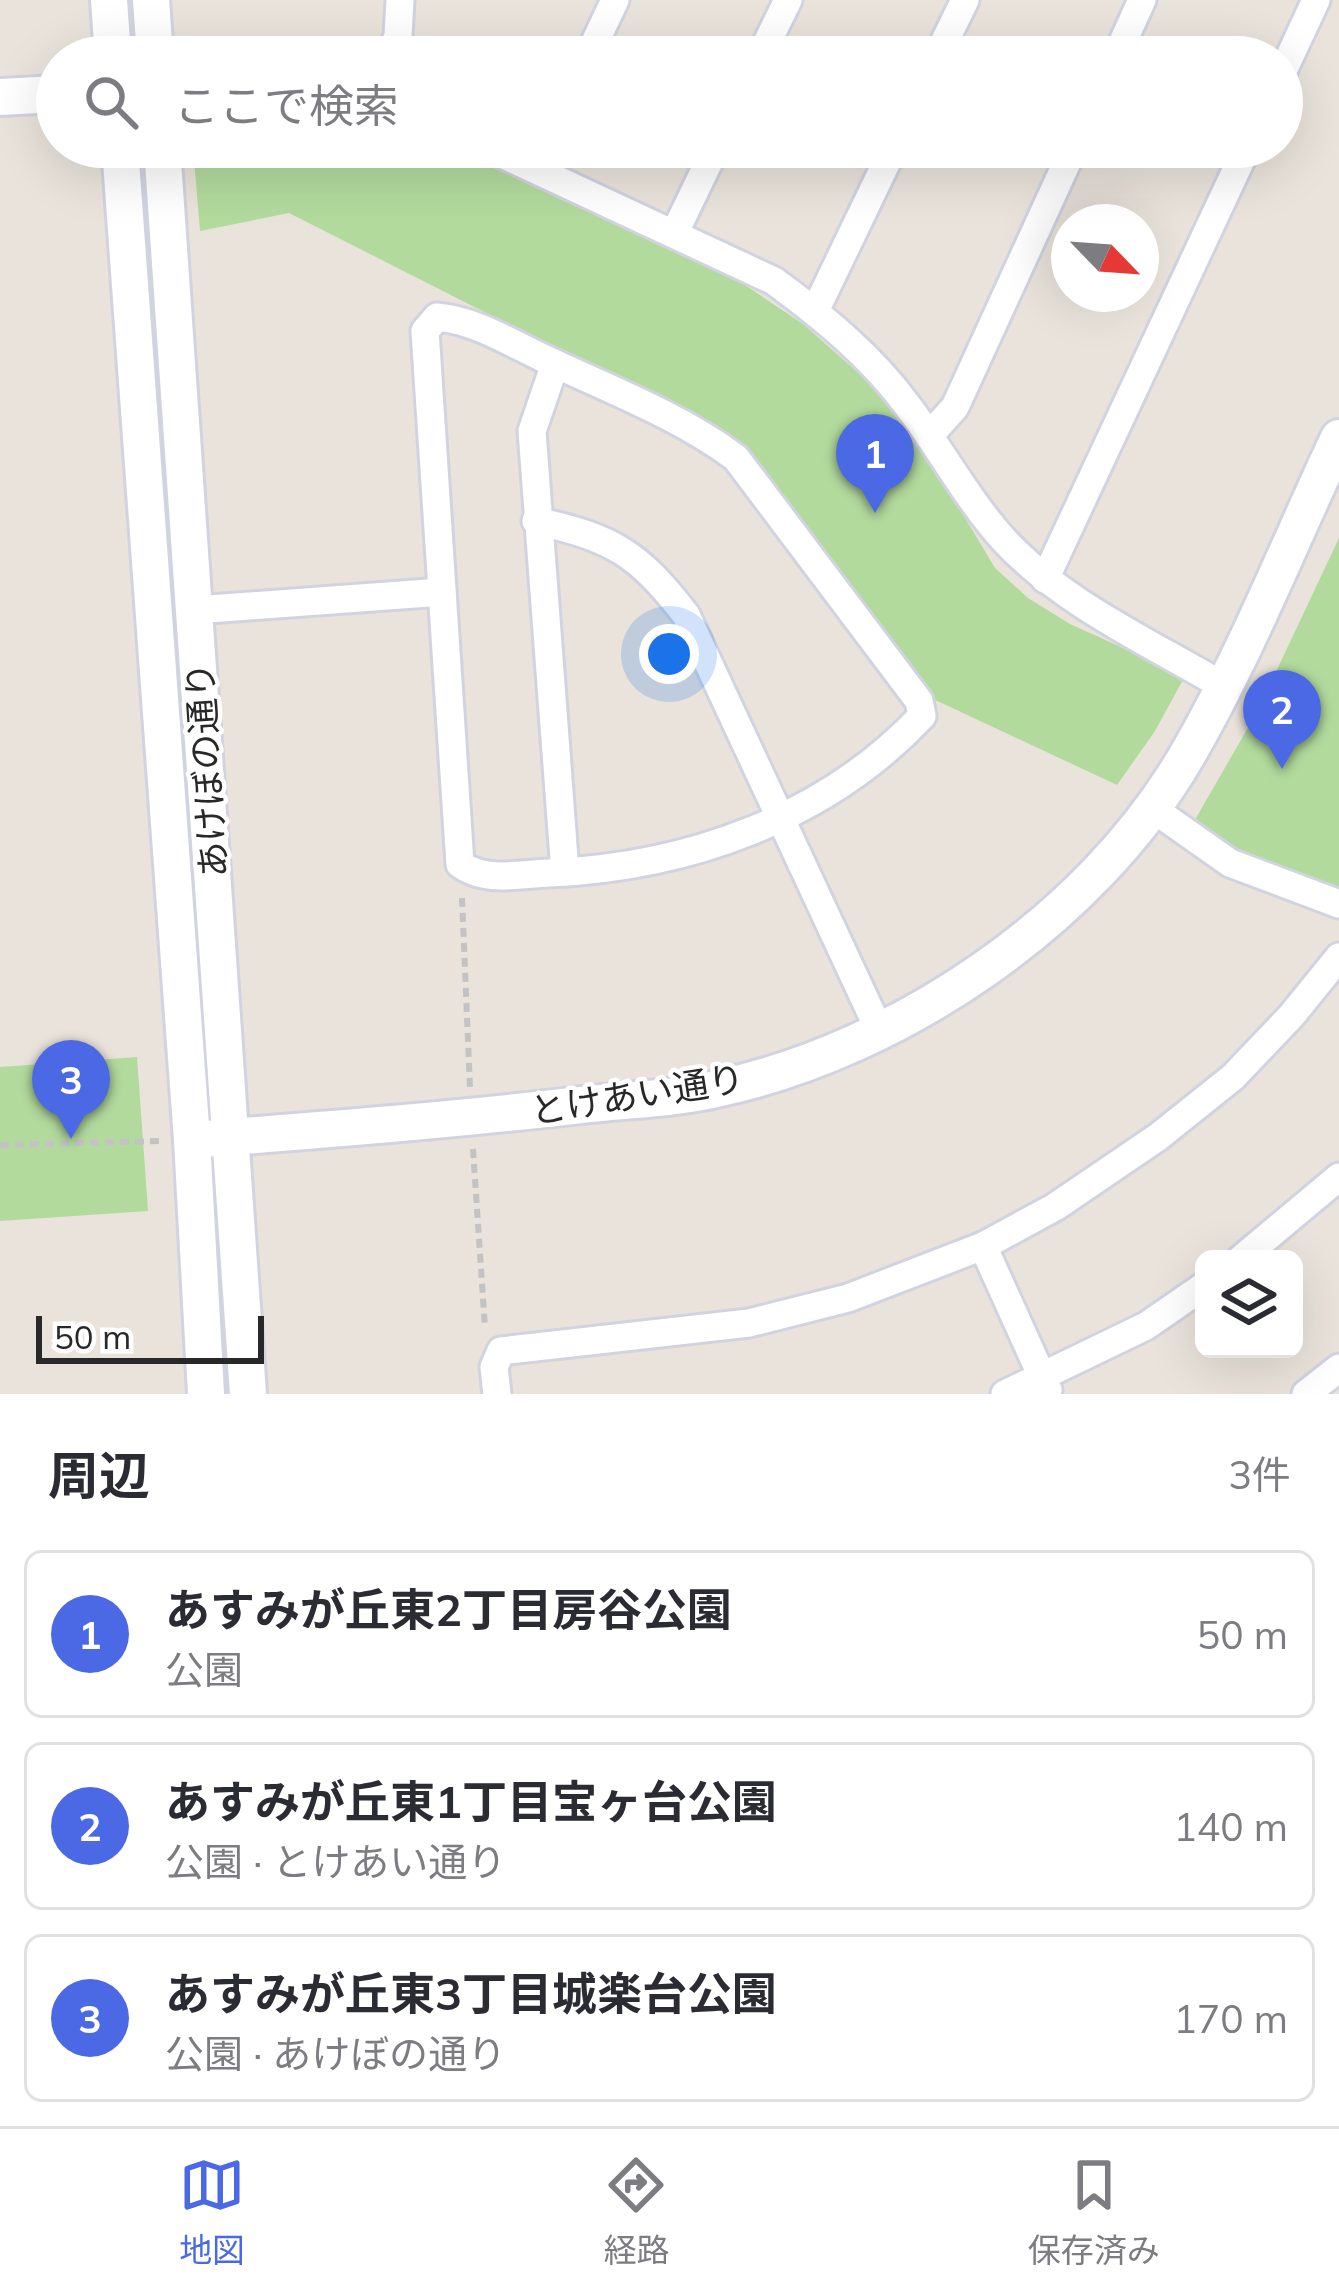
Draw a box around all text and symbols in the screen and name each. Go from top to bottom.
search box [36,36,1303,168]
icon: search [78,69,144,135]
text: ここで検索 [174,77,399,133]
north arrow [1051,204,1159,312]
pin: 1 [836,414,914,513]
your location [639,624,699,684]
street label: あけぼの通り [176,661,236,879]
pin: 2 [1243,670,1321,769]
pin: 3 [32,1040,110,1139]
street label: とけあい通り [527,1055,747,1133]
map controls [1195,1250,1303,1358]
button: layers [1195,1250,1303,1358]
scale bar [36,1310,264,1363]
text: 50 m [54,1316,131,1357]
text: 周辺 [48,1443,150,1507]
text: 3件 [1229,1450,1291,1499]
text: あすみが丘東2丁目房谷公園 [165,1581,732,1637]
text: 1 [78,1610,102,1659]
text: 50 m [1197,1610,1288,1659]
text: 公園 [165,1645,243,1694]
text: あすみが丘東1丁目宝ヶ台公園 [165,1773,777,1829]
text: 2 [78,1802,102,1851]
text: 140 m [1173,1802,1288,1851]
text: 公園 · とけあい通り [165,1837,506,1886]
text: あすみが丘東3丁目城楽台公園 [165,1965,777,2021]
text: 3 [78,1994,102,2043]
text: 170 m [1173,1994,1288,2043]
text: 公園 · あけぼの通り [165,2029,506,2078]
tab: 地図 [179,2152,245,2272]
tab: 経路 [603,2152,669,2272]
tab: 保存済み [1028,2152,1160,2272]

